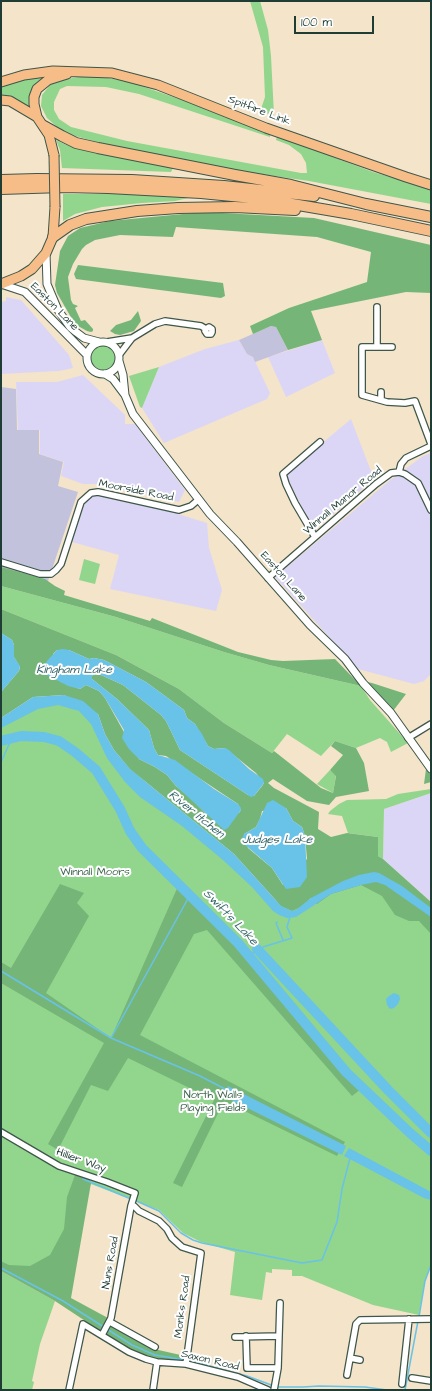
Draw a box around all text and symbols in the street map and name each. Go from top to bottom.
scale bar [296,8,376,34]
text: 100 m [301,14,332,31]
street label: Spitfire Link [226,93,292,129]
street label: Easton Lane [27,280,81,334]
street label: Winnall Manor Road [301,464,385,538]
street label: Moorside Road [97,477,175,505]
street label: Easton Lane [257,549,309,605]
water label: Kingham Lake [36,663,112,677]
water label: River Itchen [165,788,227,842]
water label: Judges Lake [242,833,312,847]
park label: Winnall Moors [60,866,130,880]
water label: Swift's Lake [200,887,260,949]
park label: North Walls Playing Fields [180,1089,246,1115]
street label: Hillier Way [54,1146,108,1176]
street label: Nuns Road [100,1236,122,1290]
street label: Monks Road [172,1275,194,1339]
street label: Saxon Road [180,1348,240,1374]

